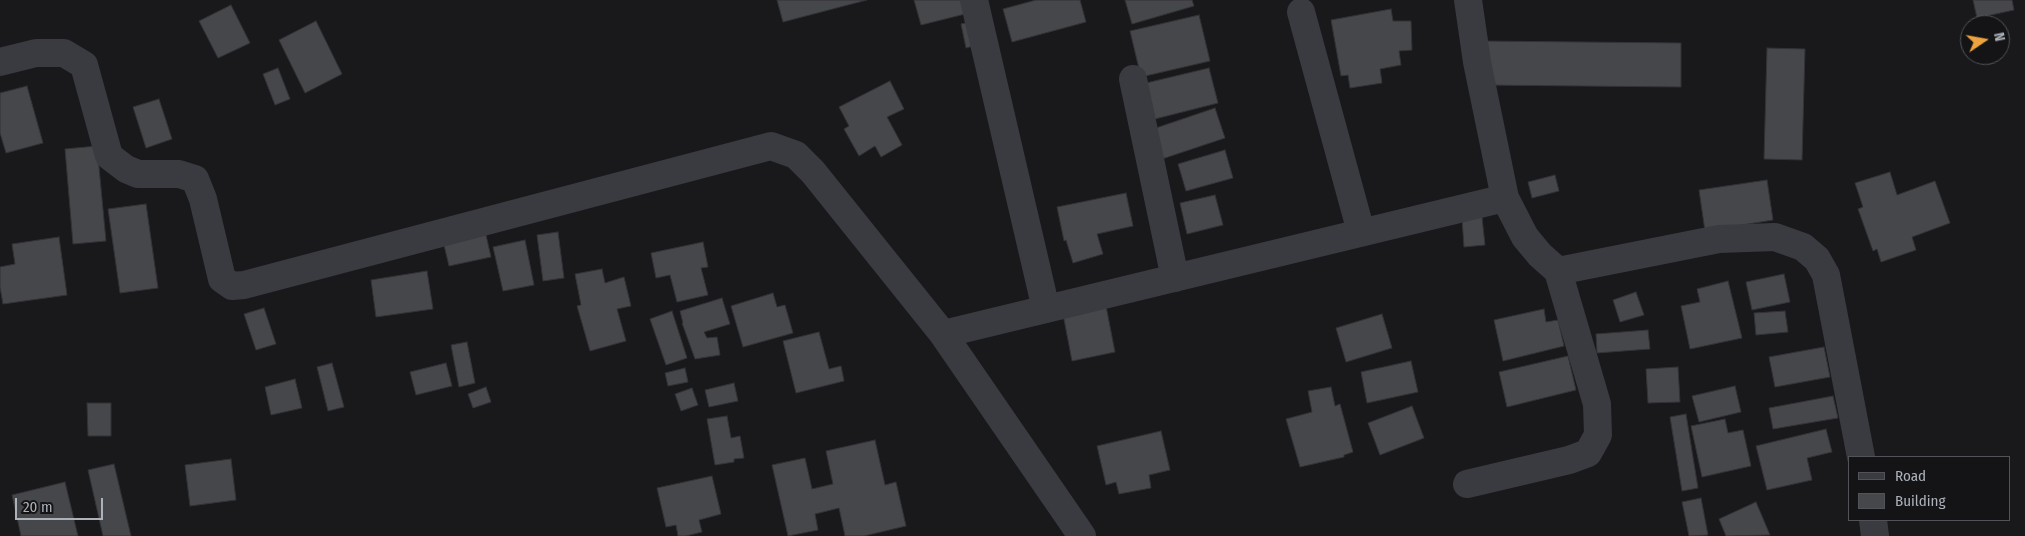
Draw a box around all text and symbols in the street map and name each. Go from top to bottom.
north arrow [1960,15,2010,65]
text: N [1990,31,2008,43]
legend [1848,456,2010,521]
text: Road [1895,467,1926,485]
scale bar [18,488,105,520]
text: Building [1895,492,1946,510]
text: 20 m [23,498,53,516]

